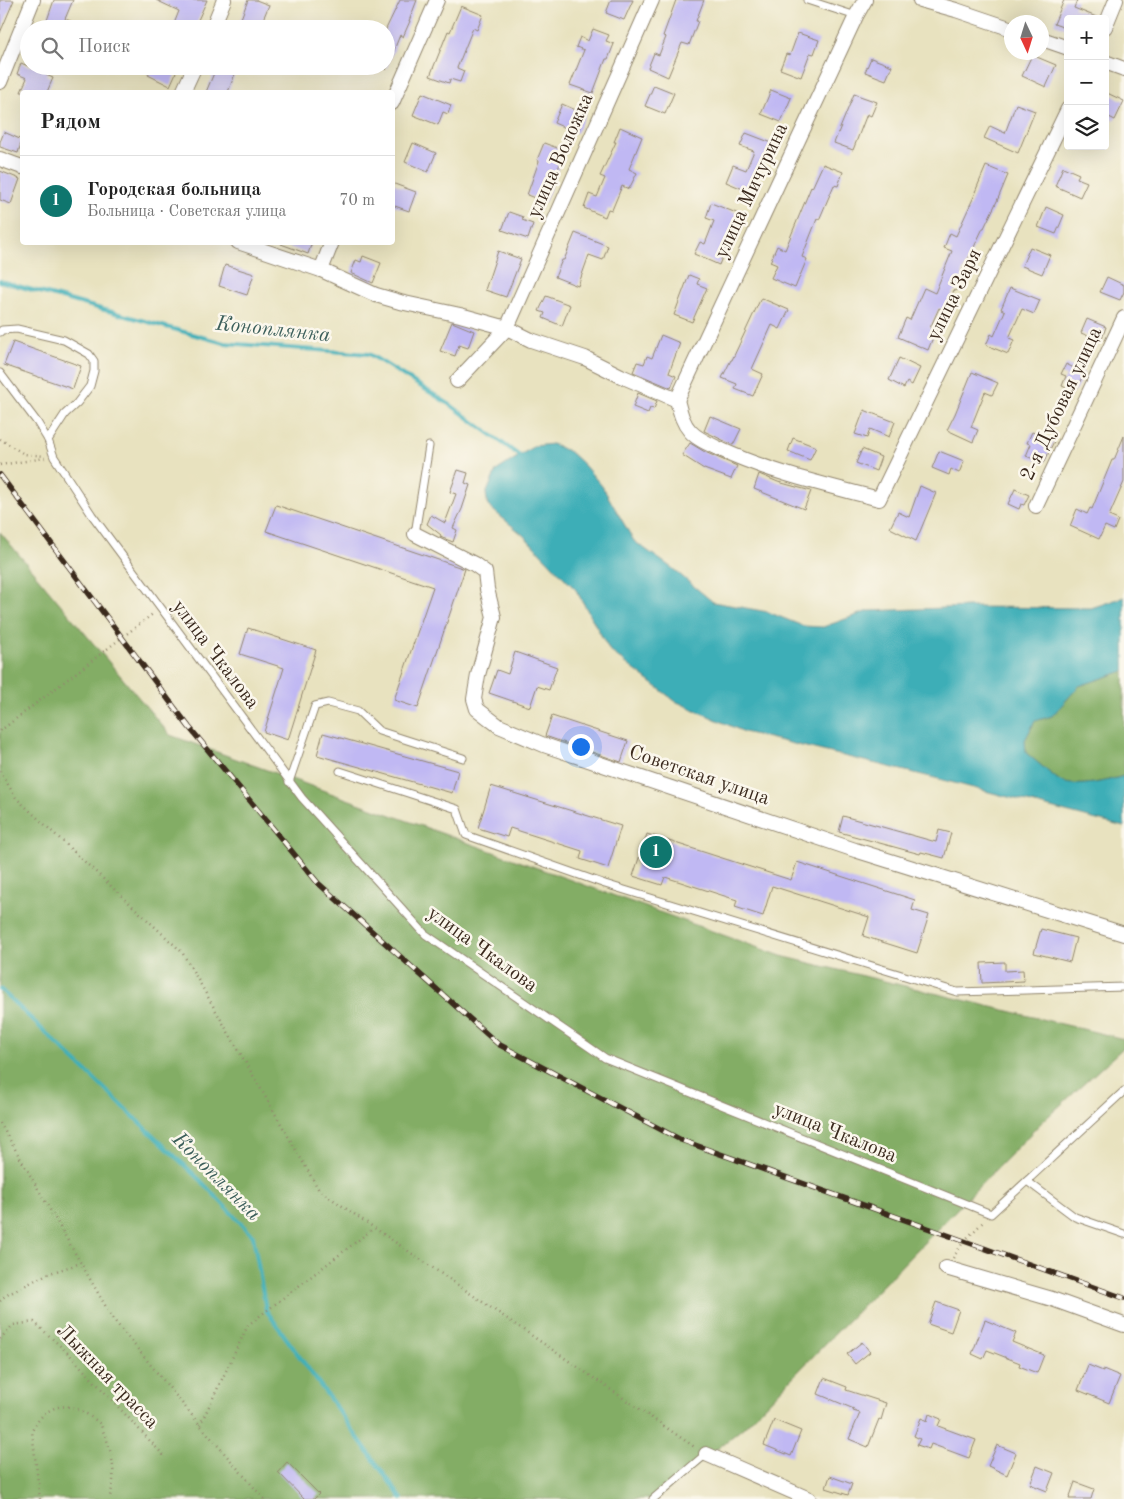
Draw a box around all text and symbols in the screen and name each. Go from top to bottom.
north arrow [1004,15,1049,60]
map controls [1064,15,1109,150]
button: + [1064,15,1109,60]
search box [20,20,395,75]
icon: search [38,34,66,62]
text: Поиск [78,38,130,57]
button: − [1064,60,1109,105]
street label: улица Воложка [524,90,598,222]
button: layers [1064,105,1109,150]
text: Рядом [40,112,101,133]
street label: улица Мичурина [712,120,792,262]
text: Городская больница [87,181,261,200]
text: 1 [51,193,61,209]
text: 70 m [339,193,375,209]
text: Больница · Советская улица [87,204,286,220]
street label: улица Заря [924,246,986,344]
water label: Коноплянка [214,313,331,346]
street label: 2-я Дубовая улица [1018,324,1106,484]
street label: улица Чкалова [168,597,262,713]
your location [568,734,594,760]
street label: Советская улица [626,743,772,809]
pin: 1 [640,833,672,871]
street label: улица Чкалова [423,903,541,997]
street label: улица Чкалова [771,1099,899,1167]
water label: Коноплянка [167,1128,264,1225]
street label: Лыжная трасса [52,1321,162,1433]

